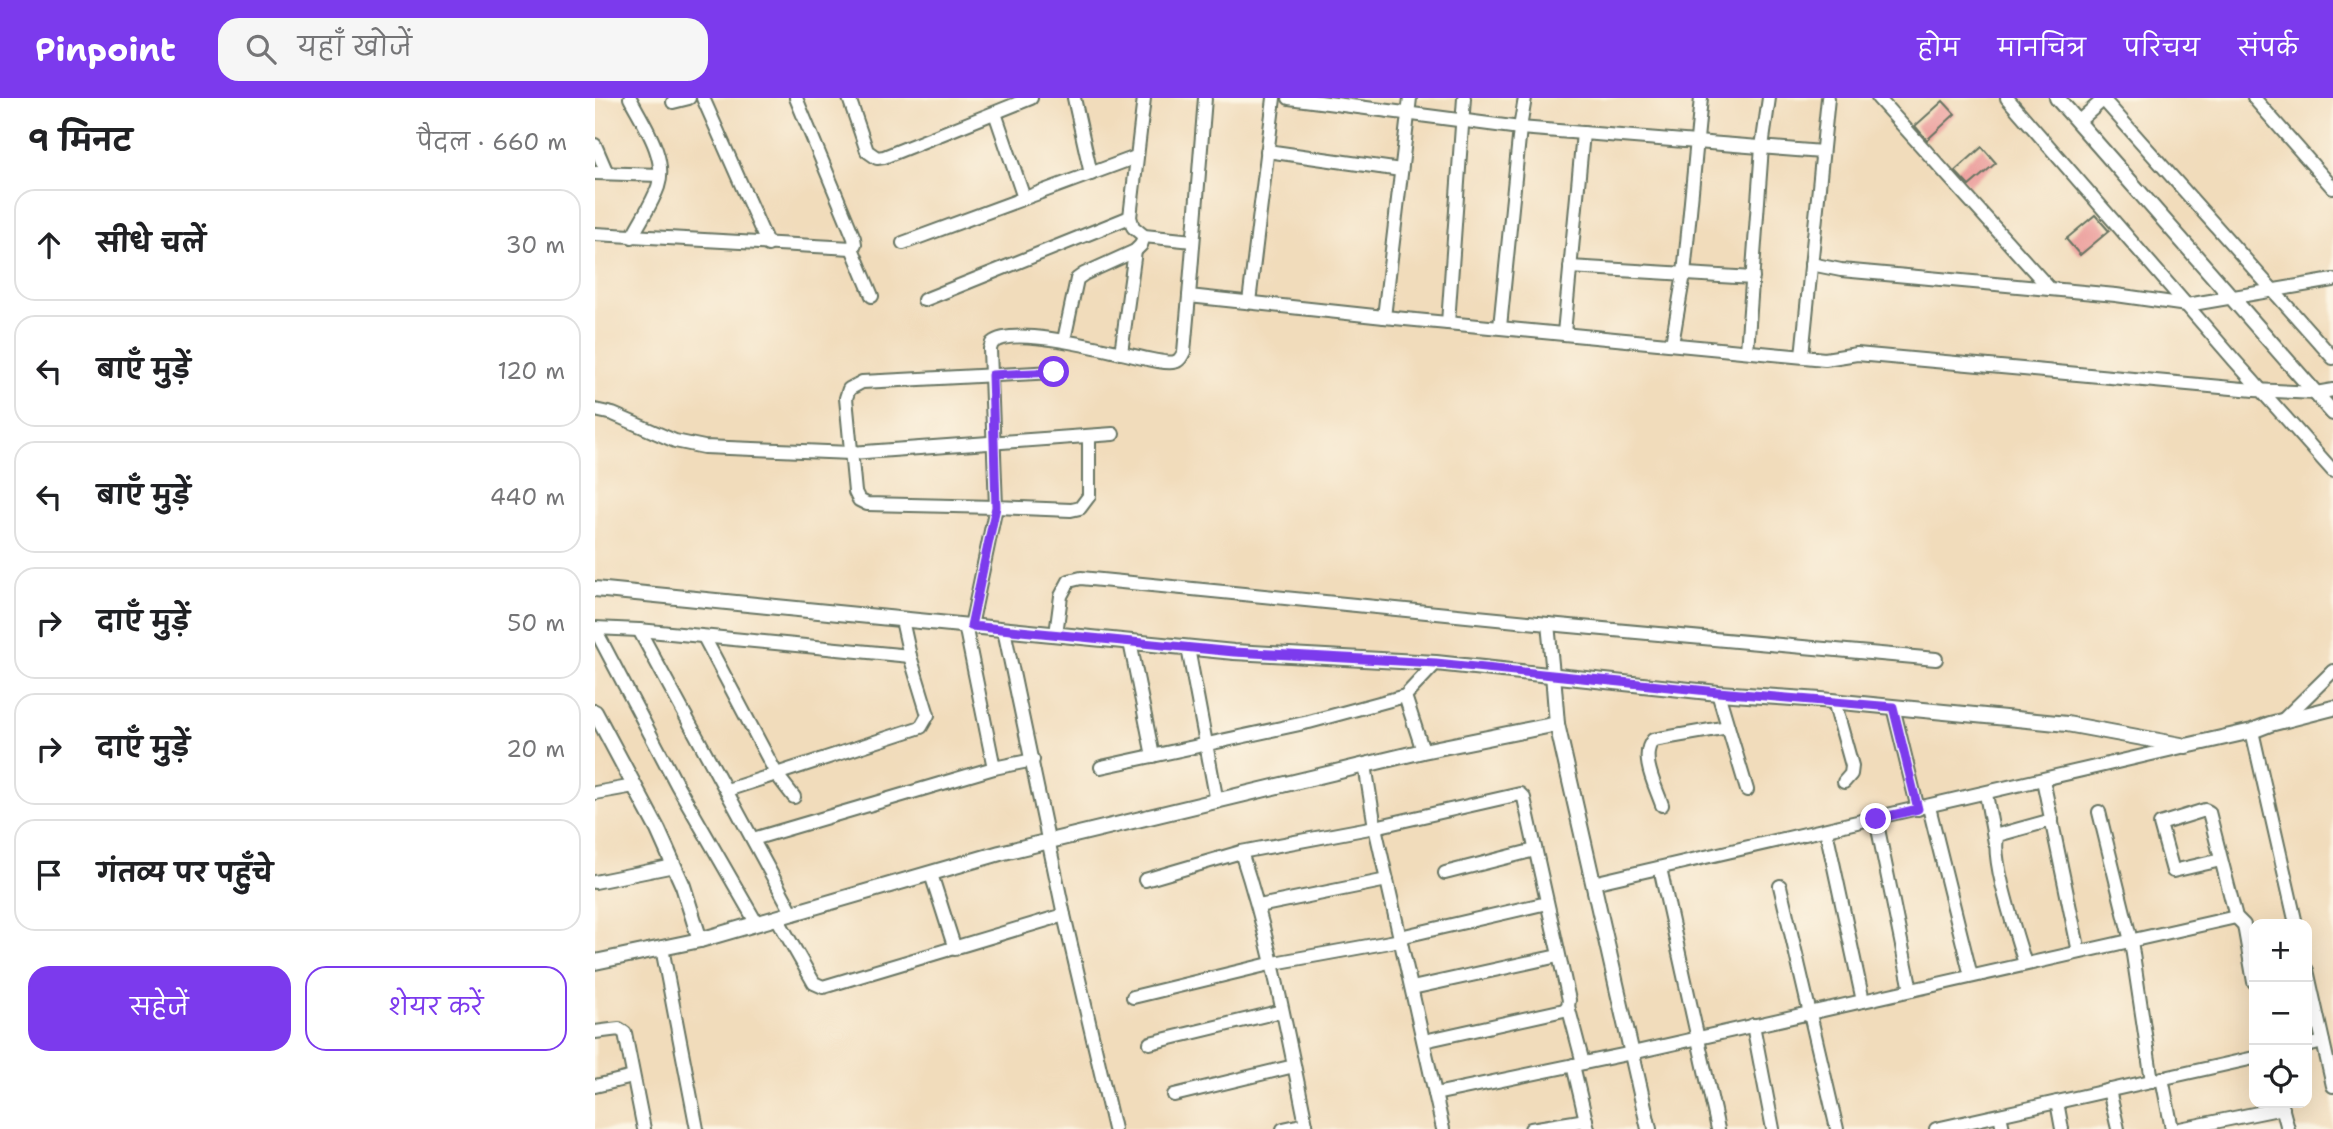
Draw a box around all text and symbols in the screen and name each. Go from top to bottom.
search box [218,18,708,81]
text: Pinpoint [35,27,176,72]
text: यहाँ खोजें [298,29,412,64]
icon: search [242,30,280,68]
text: होम [1917,32,1960,64]
text: मानचित्र [1998,32,2086,64]
text: परिचय [2124,32,2200,64]
text: संपर्क [2238,32,2298,64]
text: 9 मिनट [28,120,132,161]
text: पैदल · 660 m [417,127,567,157]
text: सीधे चलें [97,225,206,260]
icon: ahead [30,226,68,264]
text: 30 m [506,230,565,260]
text: बाएँ मुड़ें [97,351,191,386]
icon: left [30,352,68,390]
text: 120 m [497,356,565,386]
route start [1038,356,1069,387]
text: बाएँ मुड़ें [97,477,191,512]
icon: left [30,478,68,516]
text: 440 m [490,482,565,512]
text: दाएँ मुड़ें [97,603,190,638]
icon: right [30,604,68,642]
text: 50 m [507,608,565,638]
text: दाएँ मुड़ें [97,729,190,764]
icon: right [30,730,68,768]
text: 20 m [506,734,565,764]
route end [1860,803,1891,834]
text: गंतव्य पर पहुँचे [97,855,273,890]
icon: arrive [30,856,68,894]
map controls [2249,919,2312,1108]
button: + [2249,919,2312,982]
button: सहेजें [28,966,291,1051]
button: शेयर करें [305,966,567,1051]
button: − [2249,982,2312,1045]
button: locate [2249,1045,2312,1108]

